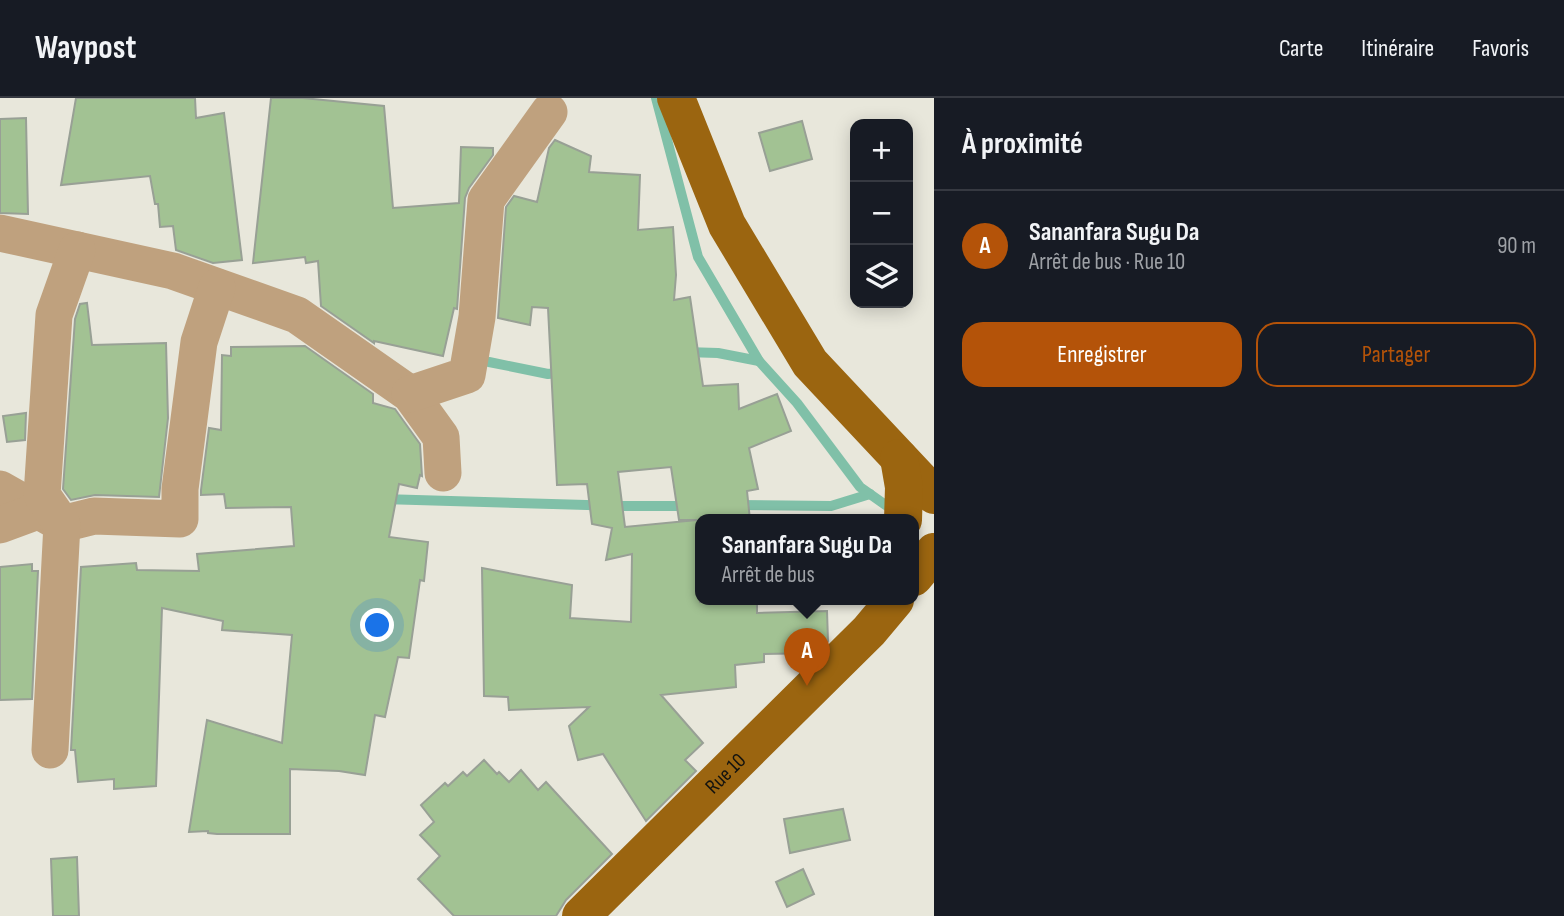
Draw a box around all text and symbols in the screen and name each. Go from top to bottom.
text: Waypost [35,28,136,68]
text: Carte [1279,34,1323,63]
text: Itinéraire [1361,34,1434,63]
text: Favoris [1472,34,1529,63]
map controls [850,119,913,308]
button: + [850,119,913,182]
text: À proximité [962,126,1083,162]
button: − [850,182,913,245]
text: Sananfara Sugu Da [1029,217,1199,248]
text: A [980,232,990,260]
text: 90 m [1497,232,1536,260]
button: layers [850,245,913,308]
text: Arrêt de bus · Rue 10 [1029,248,1185,276]
button: Enregistrer [962,322,1242,387]
button: Partager [1256,322,1536,387]
popup [695,514,919,605]
text: Sananfara Sugu Da [722,530,892,561]
text: Arrêt de bus [722,561,815,589]
your location [360,608,394,642]
pin: A [784,628,830,686]
street label: Rue 10 [700,748,751,799]

